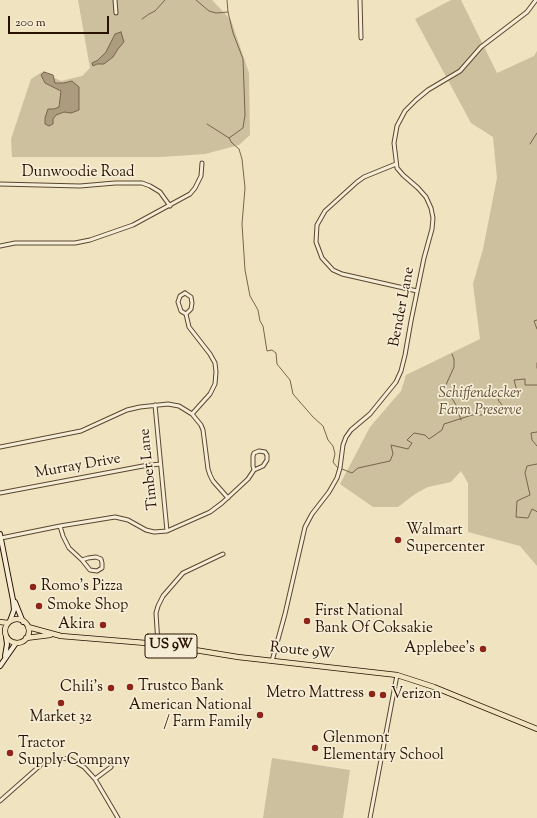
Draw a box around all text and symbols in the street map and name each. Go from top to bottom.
scale bar [10,8,111,34]
text: 200 m [15,14,46,32]
street label: Dunwoodie Road [22,164,134,182]
street label: Bender Lane [386,266,420,348]
park label: Schiffendecker Farm Preserve [439,385,521,420]
street label: Timber Lane [137,427,163,511]
street label: Murray Drive [34,451,122,483]
place label: Walmart Supercenter [406,522,485,557]
marker: Walmart Supercenter [393,535,403,545]
place label: Romo's Pizza [41,578,123,596]
marker: Romo's Pizza [28,582,38,592]
place label: Smoke Shop [47,597,128,615]
marker: Smoke Shop [34,601,44,611]
place label: First National Bank Of Coksakie [315,603,433,638]
place label: Akira [58,616,95,634]
marker: First National Bank Of Coksakie [302,616,312,626]
marker: Akira [98,620,108,630]
road number: US 9W [145,634,197,658]
street label: Route 9W [269,640,335,664]
place label: Applebee's [404,640,475,658]
marker: Applebee's [478,644,488,654]
place label: Trustco Bank [138,678,224,696]
place label: Chili's [60,679,103,697]
marker: Trustco Bank [125,682,135,692]
marker: Chili's [106,683,116,693]
place label: Metro Mattress [266,685,364,703]
place label: Verizon [391,686,441,704]
marker: Metro Mattress [367,689,377,699]
marker: Verizon [378,690,388,700]
place label: American National / Farm Family [129,697,252,732]
marker: Market 32 [56,698,66,708]
place label: Market 32 [30,709,92,727]
marker: American National / Farm Family [255,710,265,720]
place label: Glenmont Elementary School [323,730,444,765]
place label: Tractor Supply Company [18,735,130,770]
marker: Glenmont Elementary School [310,743,320,753]
marker: Tractor Supply Company [5,748,15,758]

